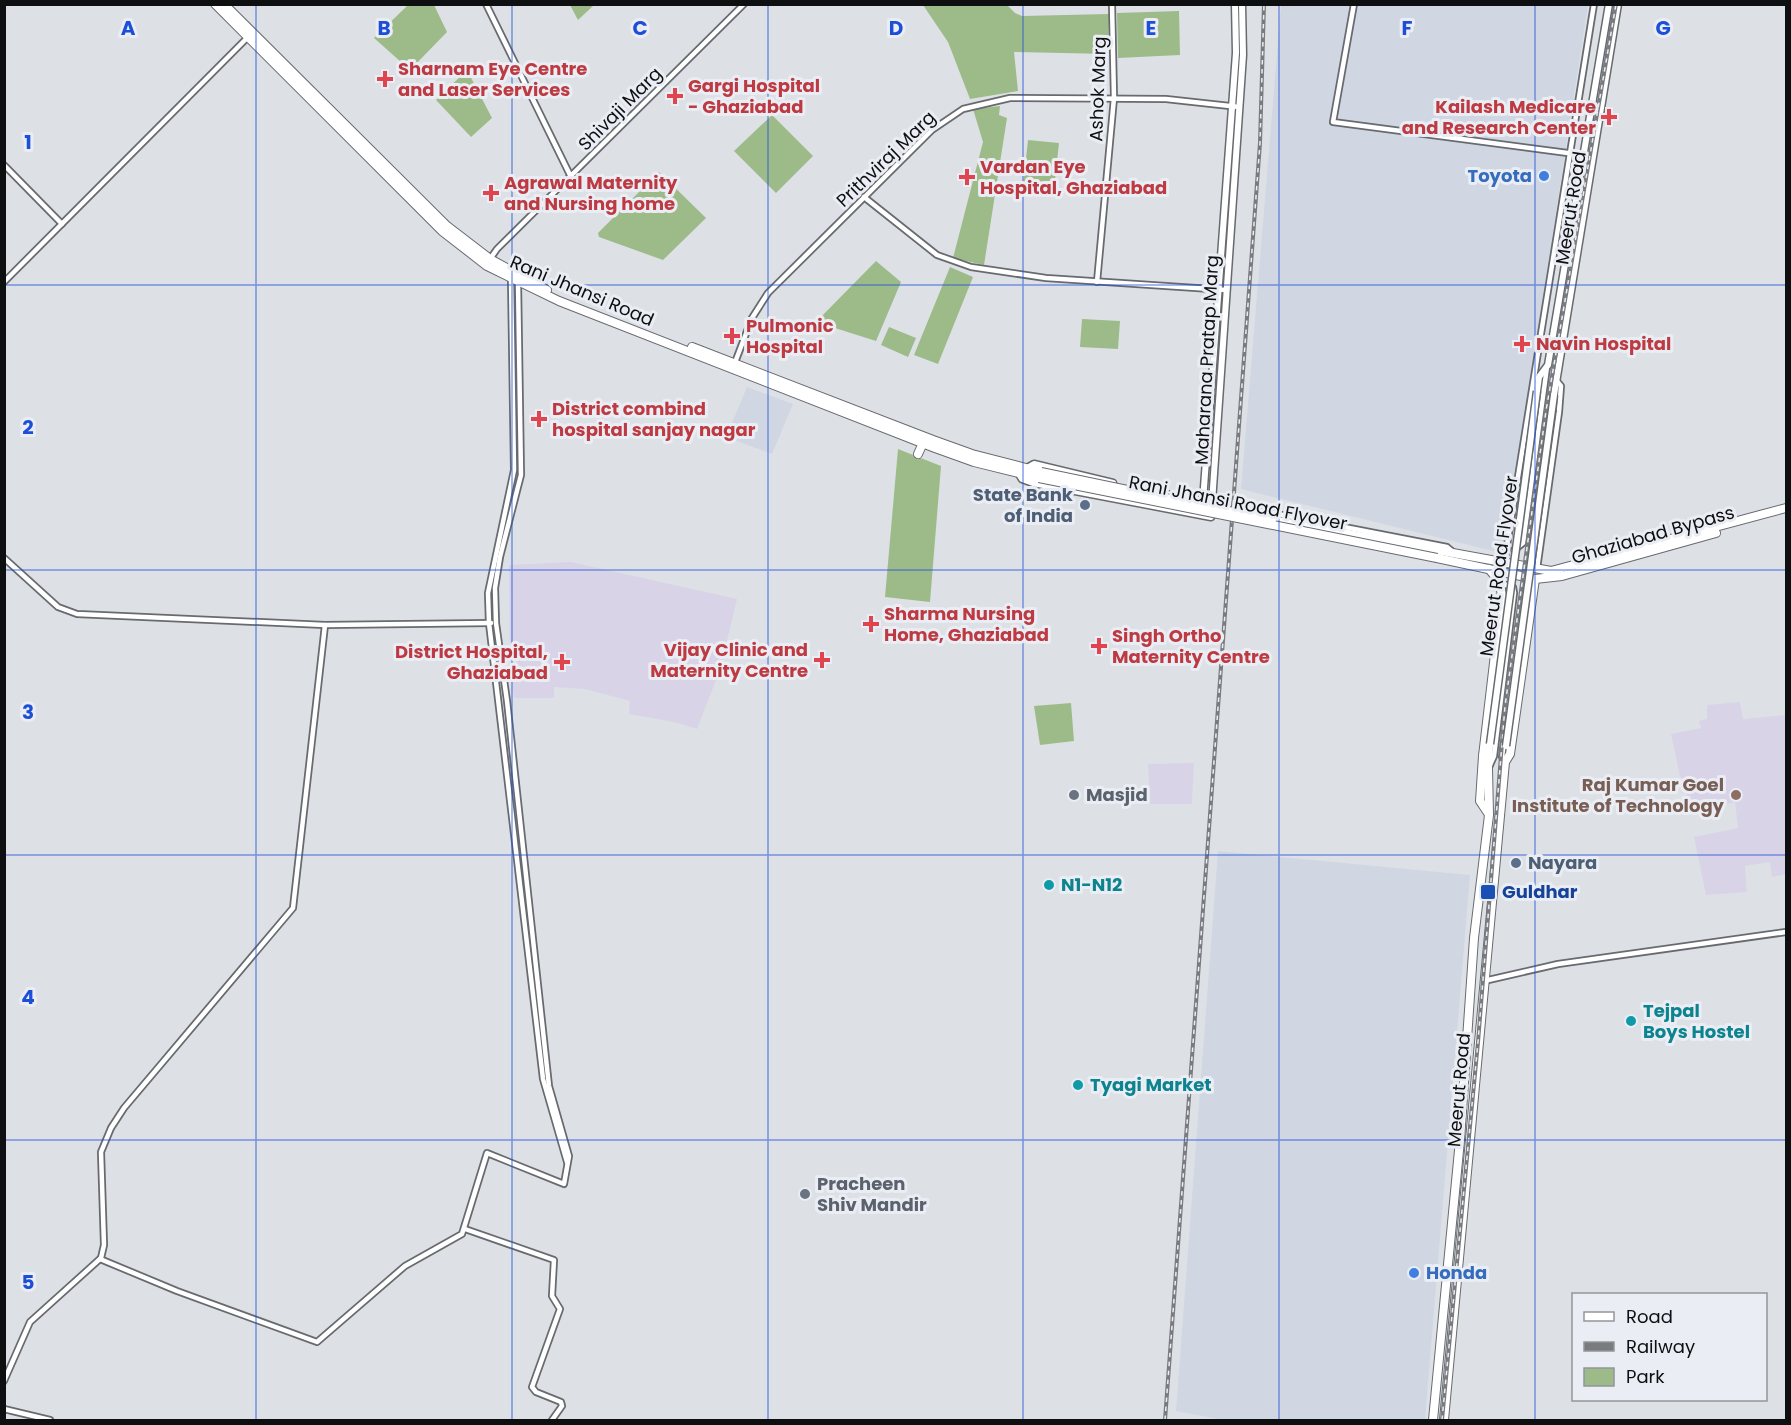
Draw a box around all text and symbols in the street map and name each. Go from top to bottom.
text: A [121,14,136,42]
text: B [377,14,391,42]
text: C [632,14,648,42]
text: D [889,14,903,42]
text: E [1146,14,1156,42]
text: F [1402,14,1413,42]
text: G [1655,14,1671,42]
street label: Ashok Marg [1083,36,1112,142]
place label: Sharnam Eye Centre and Laser Services [398,56,587,102]
street label: Shivaji Marg [572,61,667,156]
marker: Sharnam Eye Centre and Laser Services [376,70,394,88]
place label: Gargi Hospital - Ghaziabad [688,73,820,119]
marker: Gargi Hospital - Ghaziabad [666,87,684,105]
place label: Kailash Medicare and Research Center [1402,94,1596,140]
street label: Prithviraj Marg [831,105,941,212]
marker: Kailash Medicare and Research Center [1600,108,1618,126]
text: 1 [24,128,32,156]
street label: Meerut Road [1549,150,1592,266]
place label: Vardan Eye Hospital, Ghaziabad [980,154,1167,200]
place label: Toyota [1468,163,1532,188]
marker: Vardan Eye Hospital, Ghaziabad [958,168,976,186]
marker: Toyota [1537,169,1551,183]
place label: Agrawal Maternity and Nursing home [504,170,678,216]
marker: Agrawal Maternity and Nursing home [482,184,500,202]
street label: Rani Jhansi Road [506,249,658,332]
street label: Maharana Pratap Marg [1189,254,1224,466]
place label: Pulmonic Hospital [746,313,834,359]
marker: Pulmonic Hospital [723,327,741,345]
place label: Navin Hospital [1536,331,1671,356]
marker: Navin Hospital [1513,335,1531,353]
place label: District combind hospital sanjay nagar [552,396,756,442]
marker: District combind hospital sanjay nagar [530,410,548,428]
text: 2 [22,413,34,441]
street label: Rani Jhansi Road Flyover [1127,469,1350,536]
street label: Meerut Road Flyover [1473,474,1524,658]
place label: State Bank of India [973,482,1074,528]
marker: State Bank of India [1078,498,1092,512]
street label: Ghaziabad Bypass [1569,499,1737,570]
place label: Sharma Nursing Home, Ghaziabad [884,601,1049,647]
marker: Sharma Nursing Home, Ghaziabad [862,615,880,633]
place label: Singh Ortho Maternity Centre [1112,623,1270,669]
place label: Vijay Clinic and Maternity Centre [650,637,808,683]
marker: Singh Ortho Maternity Centre [1090,637,1108,655]
place label: District Hospital, Ghaziabad [395,639,548,685]
marker: Vijay Clinic and Maternity Centre [813,651,831,669]
marker: District Hospital, Ghaziabad [553,653,571,671]
text: 3 [22,698,34,726]
place label: Raj Kumar Goel Institute of Technology [1512,772,1725,818]
place label: Masjid [1086,782,1148,807]
marker: Masjid [1067,788,1081,802]
marker: Raj Kumar Goel Institute of Technology [1729,788,1743,802]
place label: Nayara [1528,850,1597,875]
marker: Nayara [1509,856,1523,870]
place label: N1-N12 [1061,872,1122,897]
marker: N1-N12 [1042,878,1056,892]
place label: Guldhar [1502,879,1578,904]
marker: Guldhar [1479,883,1497,901]
text: 4 [21,983,35,1011]
place label: Tejpal Boys Hostel [1643,998,1750,1044]
marker: Tejpal Boys Hostel [1624,1014,1638,1028]
street label: Meerut Road [1441,1032,1476,1148]
place label: Tyagi Market [1090,1072,1212,1097]
marker: Tyagi Market [1071,1078,1085,1092]
place label: Pracheen Shiv Mandir [817,1171,927,1217]
marker: Pracheen Shiv Mandir [798,1187,812,1201]
place label: Honda [1426,1260,1487,1285]
marker: Honda [1407,1266,1421,1280]
text: 5 [22,1268,35,1296]
legend [1572,1293,1767,1401]
text: Road [1626,1304,1673,1329]
text: Railway [1626,1334,1695,1359]
text: Park [1626,1364,1665,1389]

